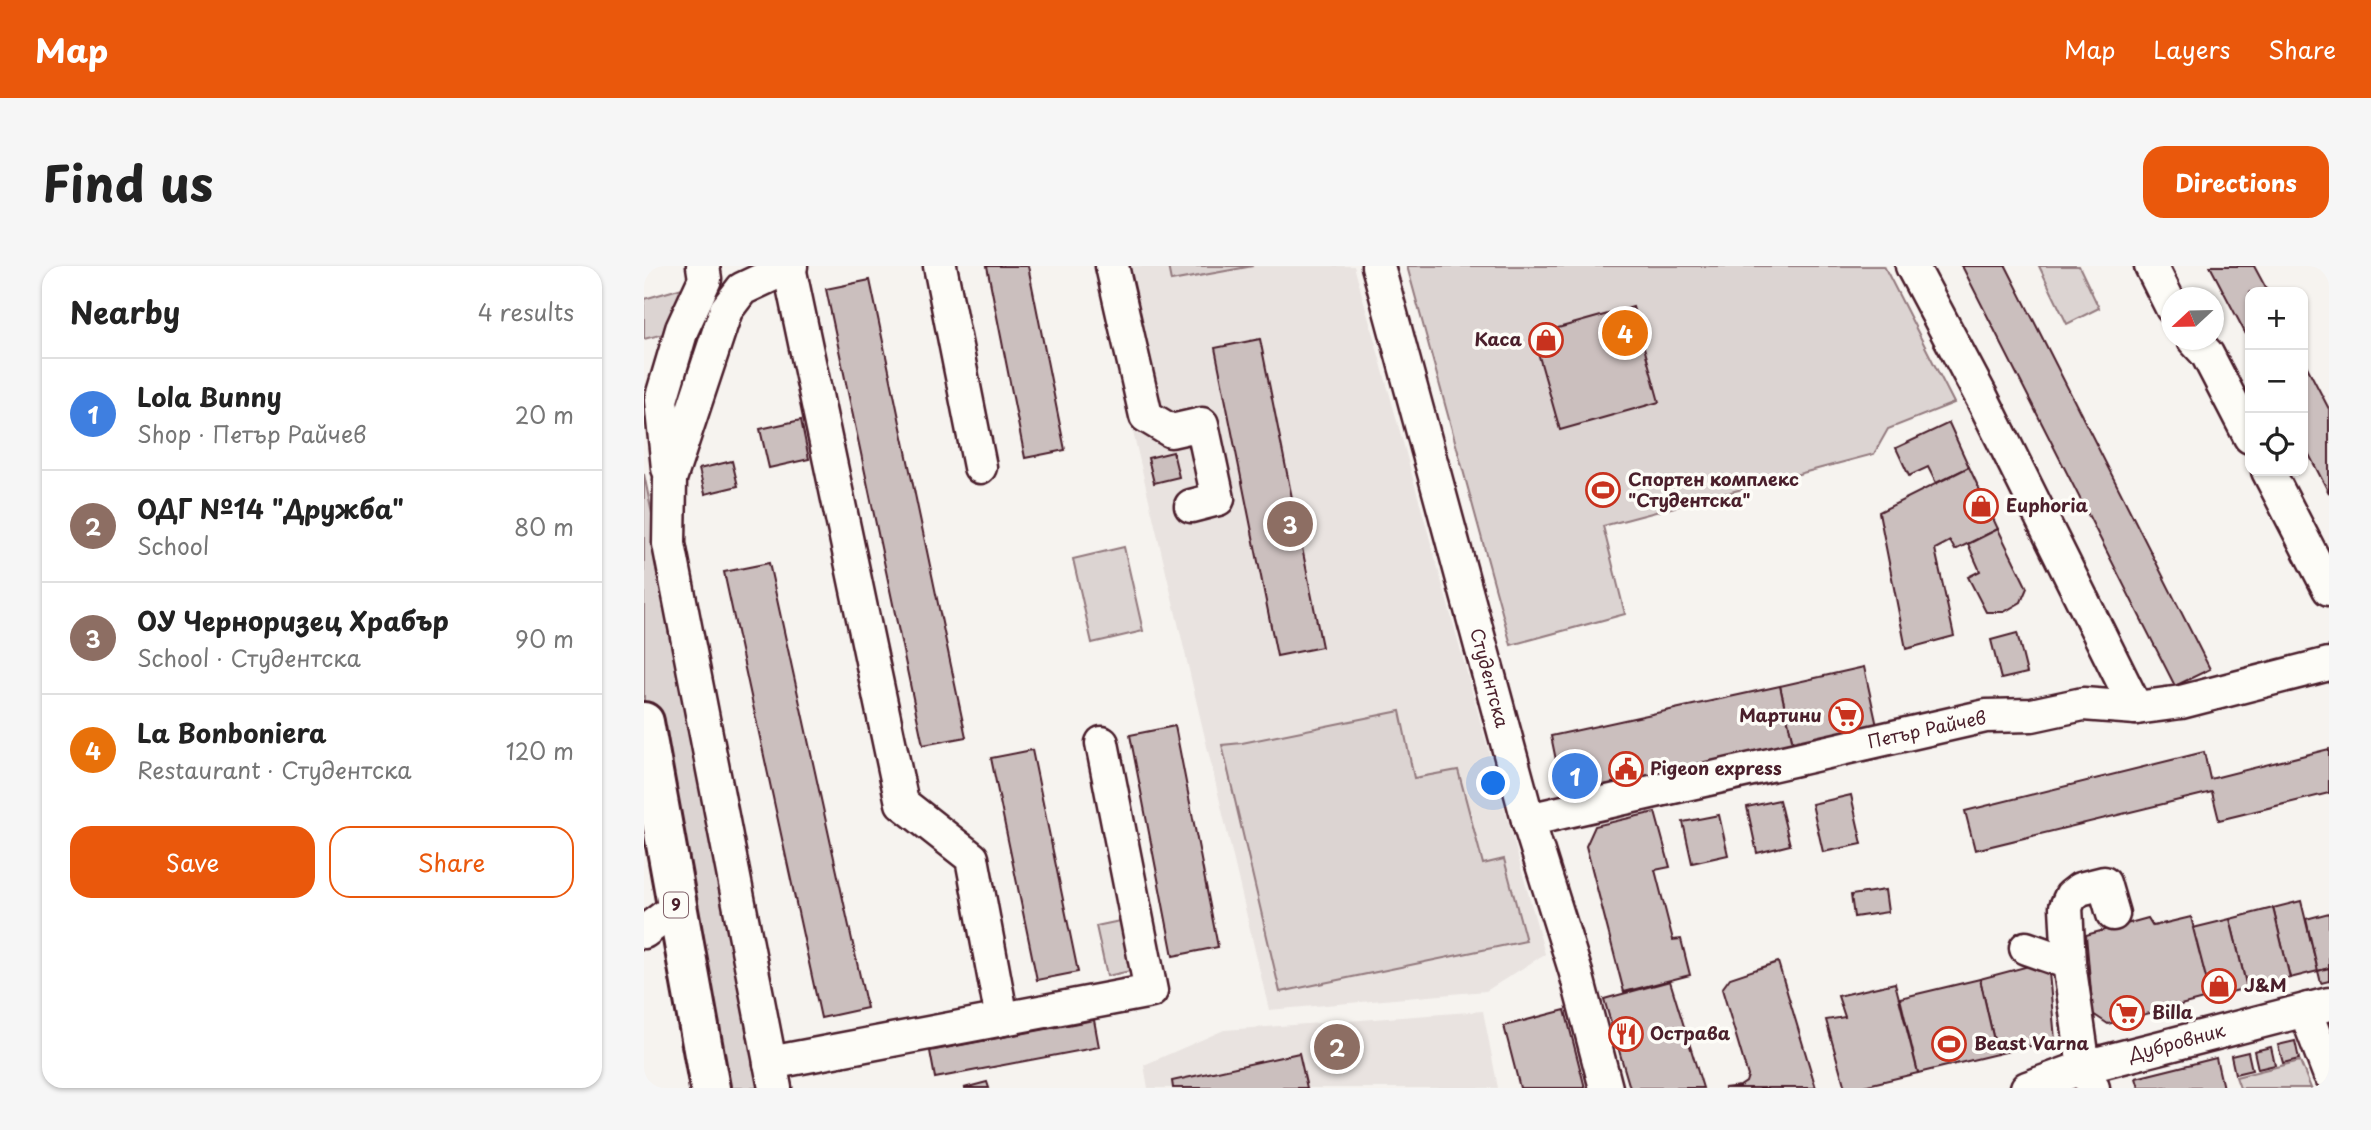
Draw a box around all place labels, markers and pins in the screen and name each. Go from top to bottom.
pin: 4 [1602,307,1648,359]
shop icon: Каса [1527,321,1565,359]
place label: Каса [1474,325,1522,352]
place label: Спортен комплекс "Студентска" [1628,465,1799,513]
sports icon: Спортен комплекс "Студентска" [1584,471,1622,509]
shop icon: Euphoria [1962,487,2000,525]
place label: Euphoria [2006,491,2088,518]
pin: 3 [1267,498,1313,550]
supermarket icon: Мартини [1827,697,1865,735]
place label: Мартини [1739,701,1822,728]
pin: 1 [1552,750,1598,802]
public building icon: Pigeon express [1607,750,1645,788]
place label: Pigeon express [1650,754,1782,781]
shop icon: J&M [2200,967,2238,1005]
place label: J&M [2244,971,2287,998]
supermarket icon: Billa [2108,994,2146,1032]
place label: Billa [2152,998,2193,1025]
restaurant icon: Острава [1607,1015,1645,1053]
place label: Острава [1650,1019,1731,1046]
pin: 2 [1314,1021,1360,1073]
sports icon: Beast Varna [1930,1025,1968,1063]
place label: Beast Varna [1974,1029,2089,1056]

